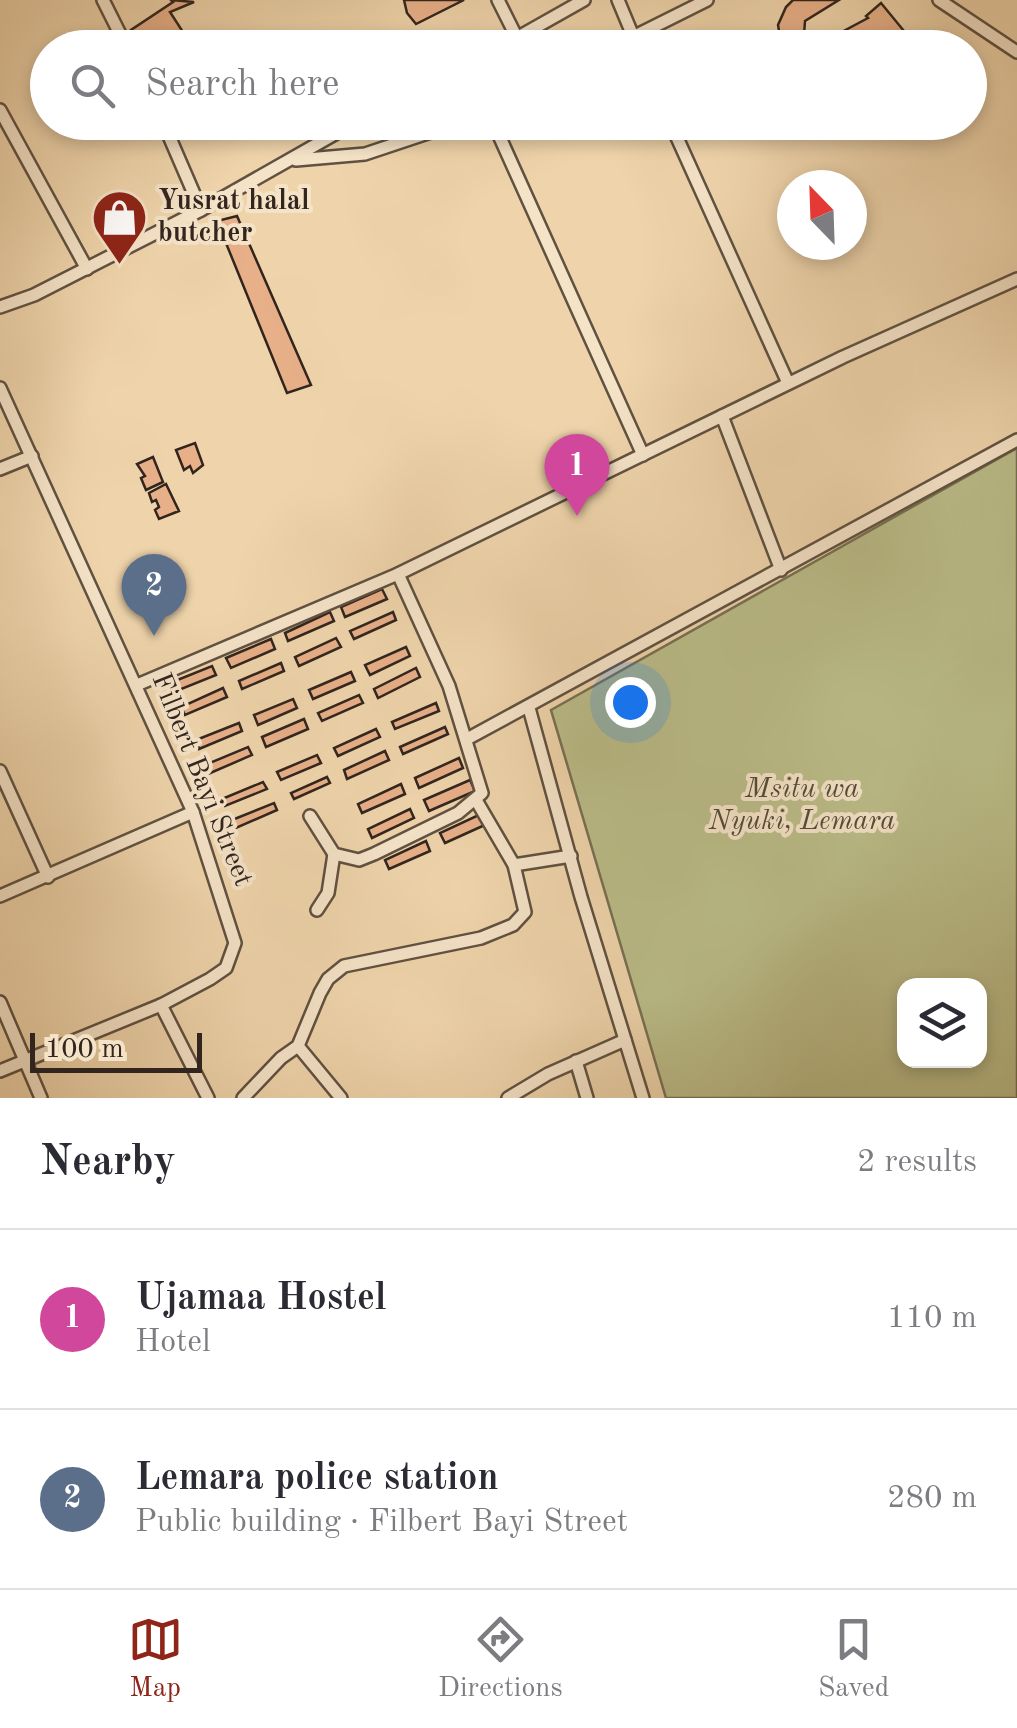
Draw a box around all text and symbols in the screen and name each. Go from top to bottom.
search box [30,30,987,140]
icon: search [65,58,120,113]
text: Search here [145,66,340,104]
north arrow [777,170,867,260]
shop icon: Yusrat halal butcher [89,188,149,267]
place label: Yusrat halal butcher [158,188,310,248]
pin: 1 [544,434,610,516]
pin: 2 [122,554,186,636]
street label: Filbert Bayi Street [145,669,257,891]
your location [605,677,656,728]
park label: Msitu wa Nyuki, Lemara [708,776,895,836]
map controls [897,978,987,1068]
button: layers [897,978,987,1068]
scale bar [30,1028,202,1072]
text: 100 m [45,1036,124,1064]
text: Nearby [40,1142,176,1184]
text: 2 results [857,1147,977,1179]
text: Ujamaa Hostel [135,1280,387,1318]
text: 1 [63,1303,82,1335]
text: 110 m [887,1303,977,1335]
text: Hotel [135,1327,211,1359]
text: Lemara police station [135,1460,499,1498]
text: 2 [63,1483,82,1515]
text: 280 m [887,1483,977,1515]
text: Public building · Filbert Bayi Street [135,1507,628,1539]
tab: Map [128,1612,183,1707]
tab: Directions [438,1612,563,1707]
tab: Saved [818,1612,889,1707]

